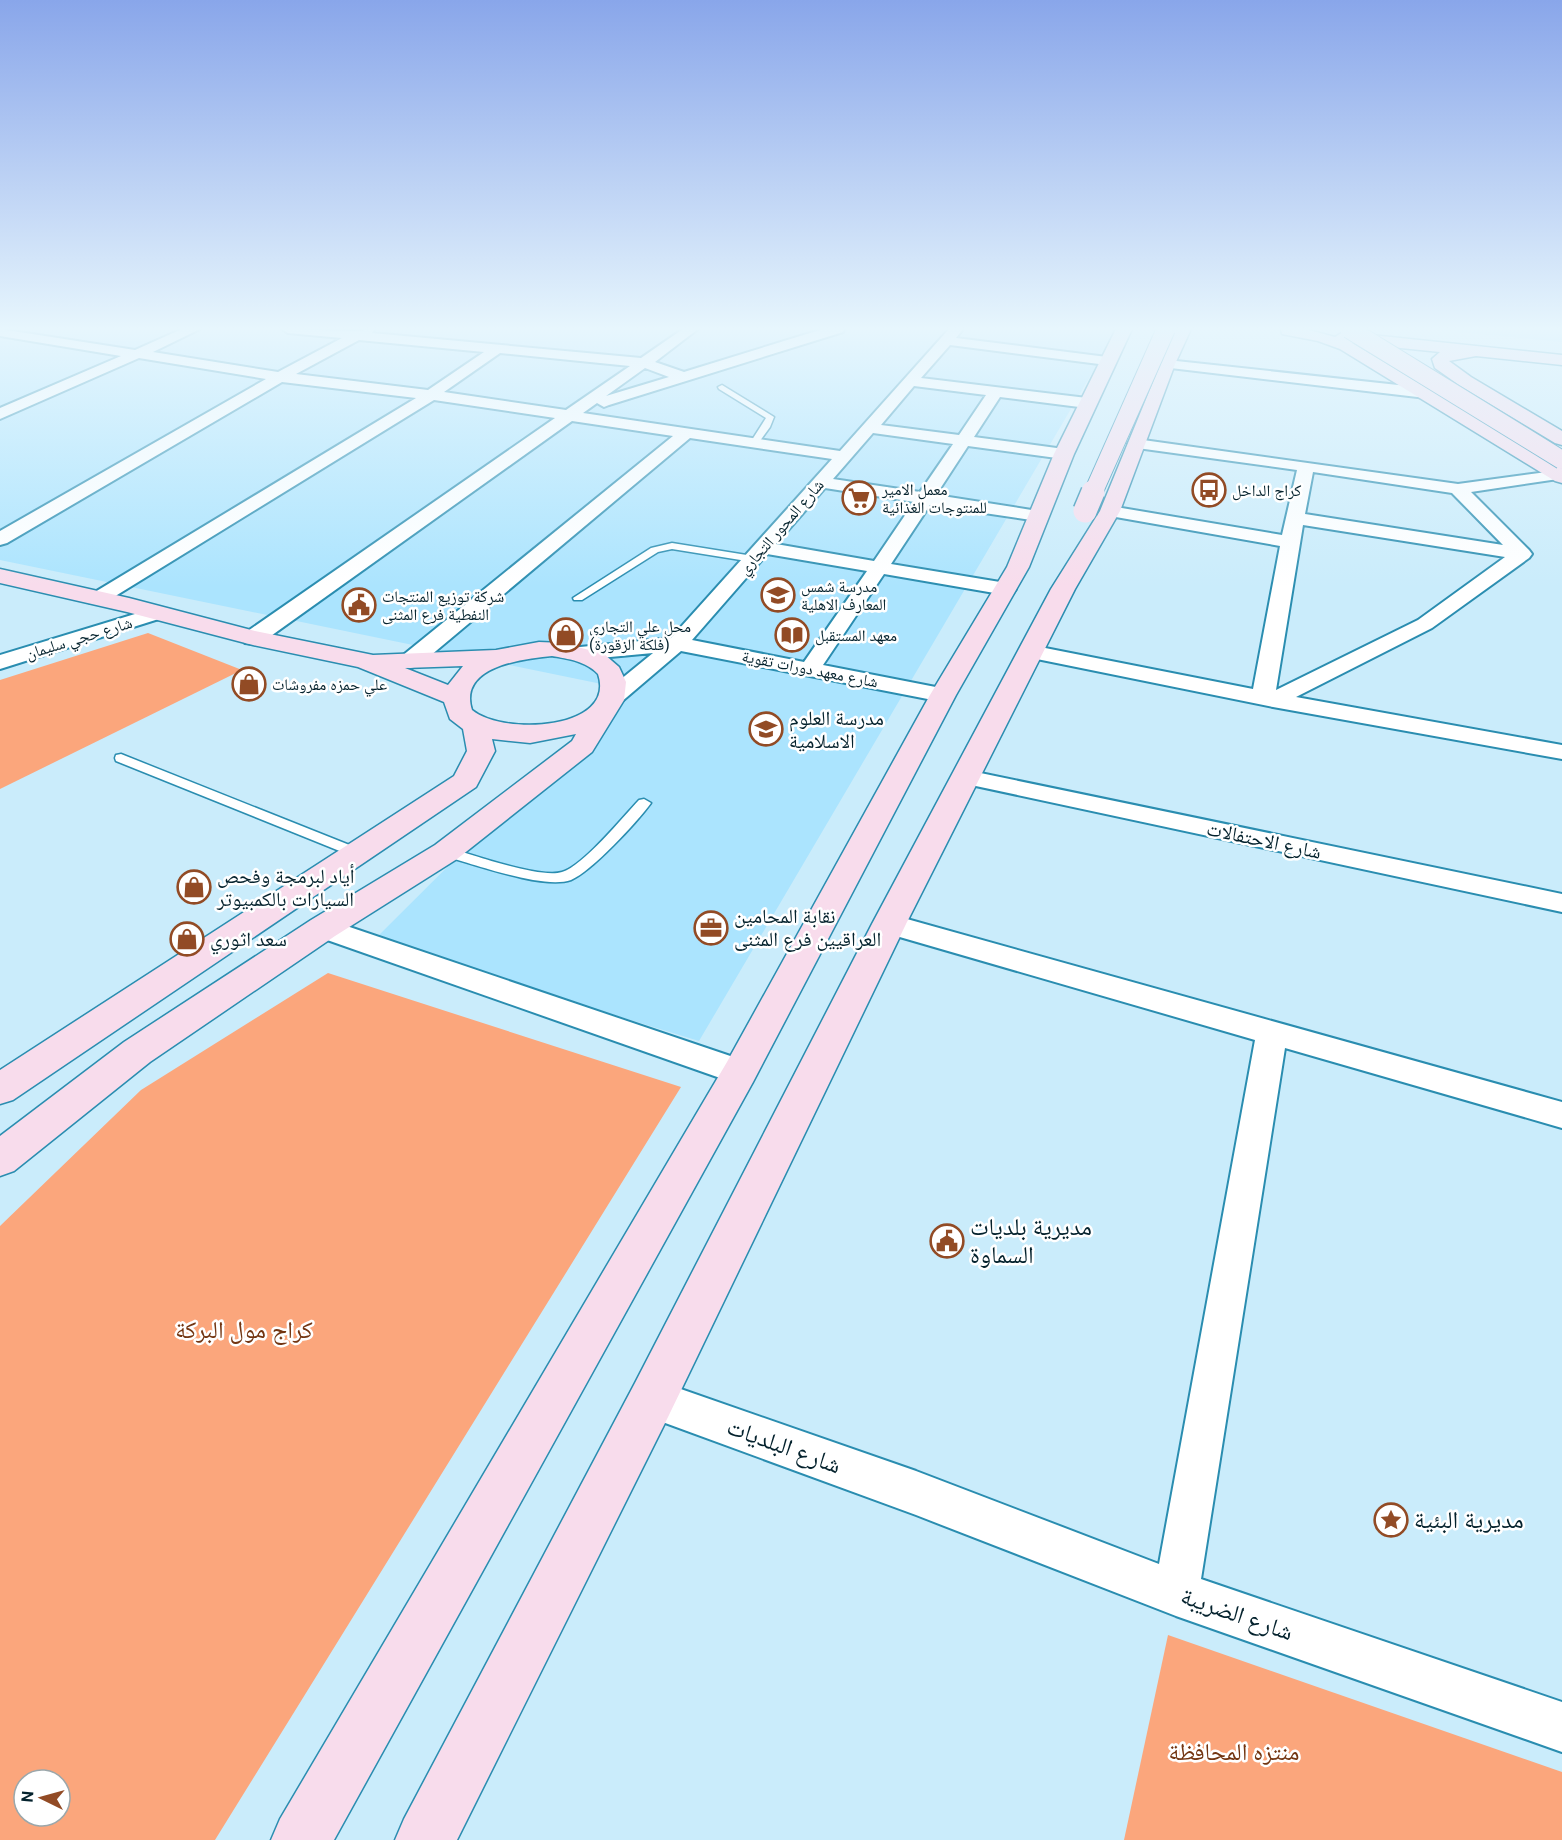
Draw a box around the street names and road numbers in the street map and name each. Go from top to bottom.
street label: شارع المحور التجاري [734,475,830,581]
street label: شارع حجي سليمان [23,613,135,666]
street label: شارع معهد دورات تقوية [740,646,880,692]
street label: شارع الاحتفالات [1204,816,1324,865]
street label: شارع البلديات [723,1412,845,1481]
street label: شارع الضريبة [1177,1582,1297,1647]

